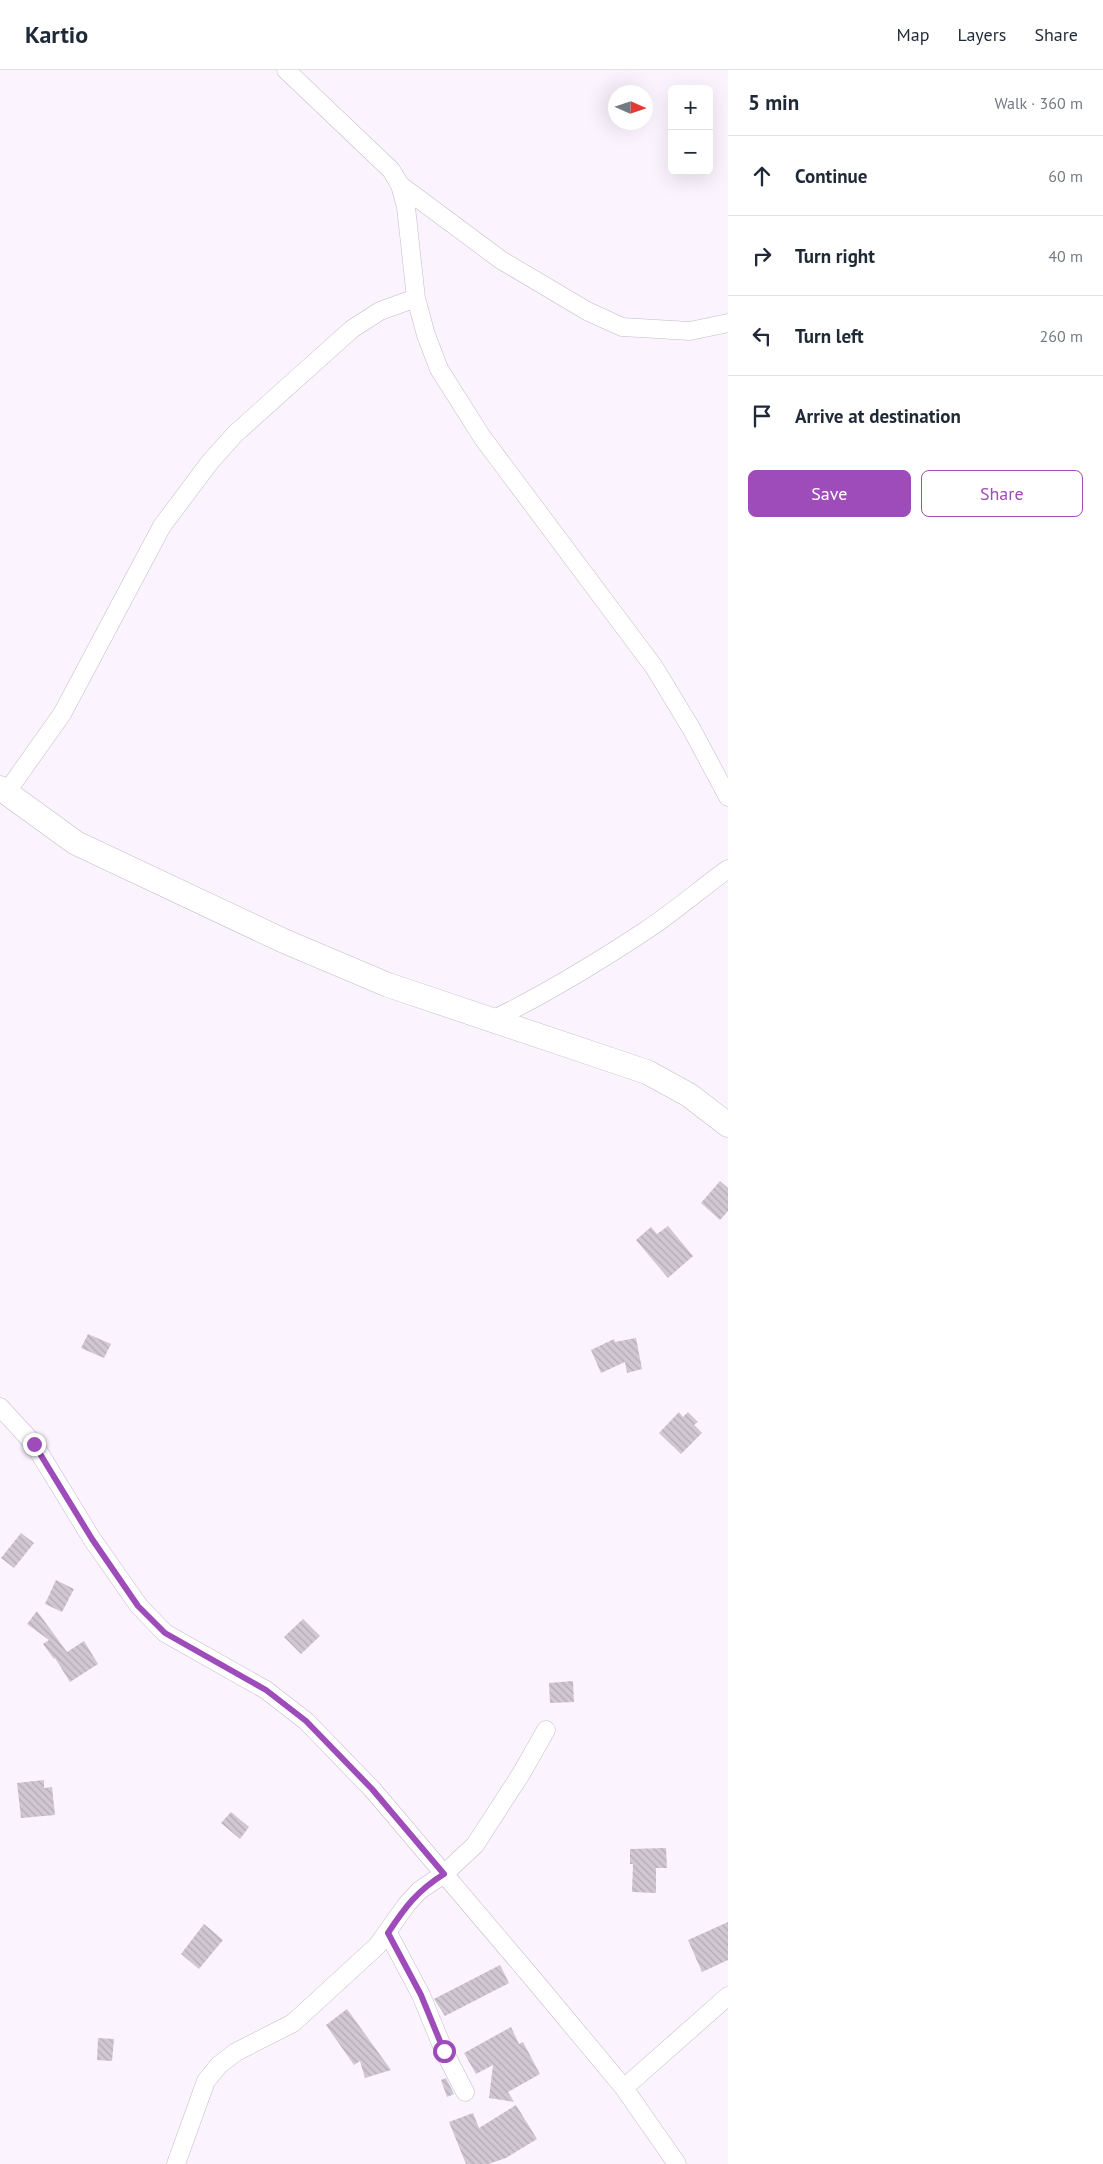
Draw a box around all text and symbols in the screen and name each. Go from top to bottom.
text: Kartio [25,19,88,50]
text: Map [897,23,929,46]
text: Layers [957,23,1006,46]
text: Share [1034,23,1078,46]
north arrow [608,85,653,130]
map controls [668,85,713,175]
button: + [668,85,713,130]
text: 5 min [748,89,799,116]
text: Walk · 360 m [994,93,1083,113]
button: − [668,130,713,175]
icon: ahead [748,162,776,190]
text: Continue [795,164,867,188]
text: 60 m [1048,166,1083,186]
icon: right [748,242,776,270]
text: Turn right [795,244,875,268]
text: 40 m [1048,246,1083,266]
icon: left [748,322,776,350]
text: Turn left [795,324,864,348]
text: 260 m [1040,326,1083,346]
icon: arrive [748,402,776,430]
text: Arrive at destination [795,404,961,428]
button: Save [748,470,911,517]
button: Share [921,470,1083,517]
route end [23,1433,46,1456]
route start [433,2040,456,2063]

